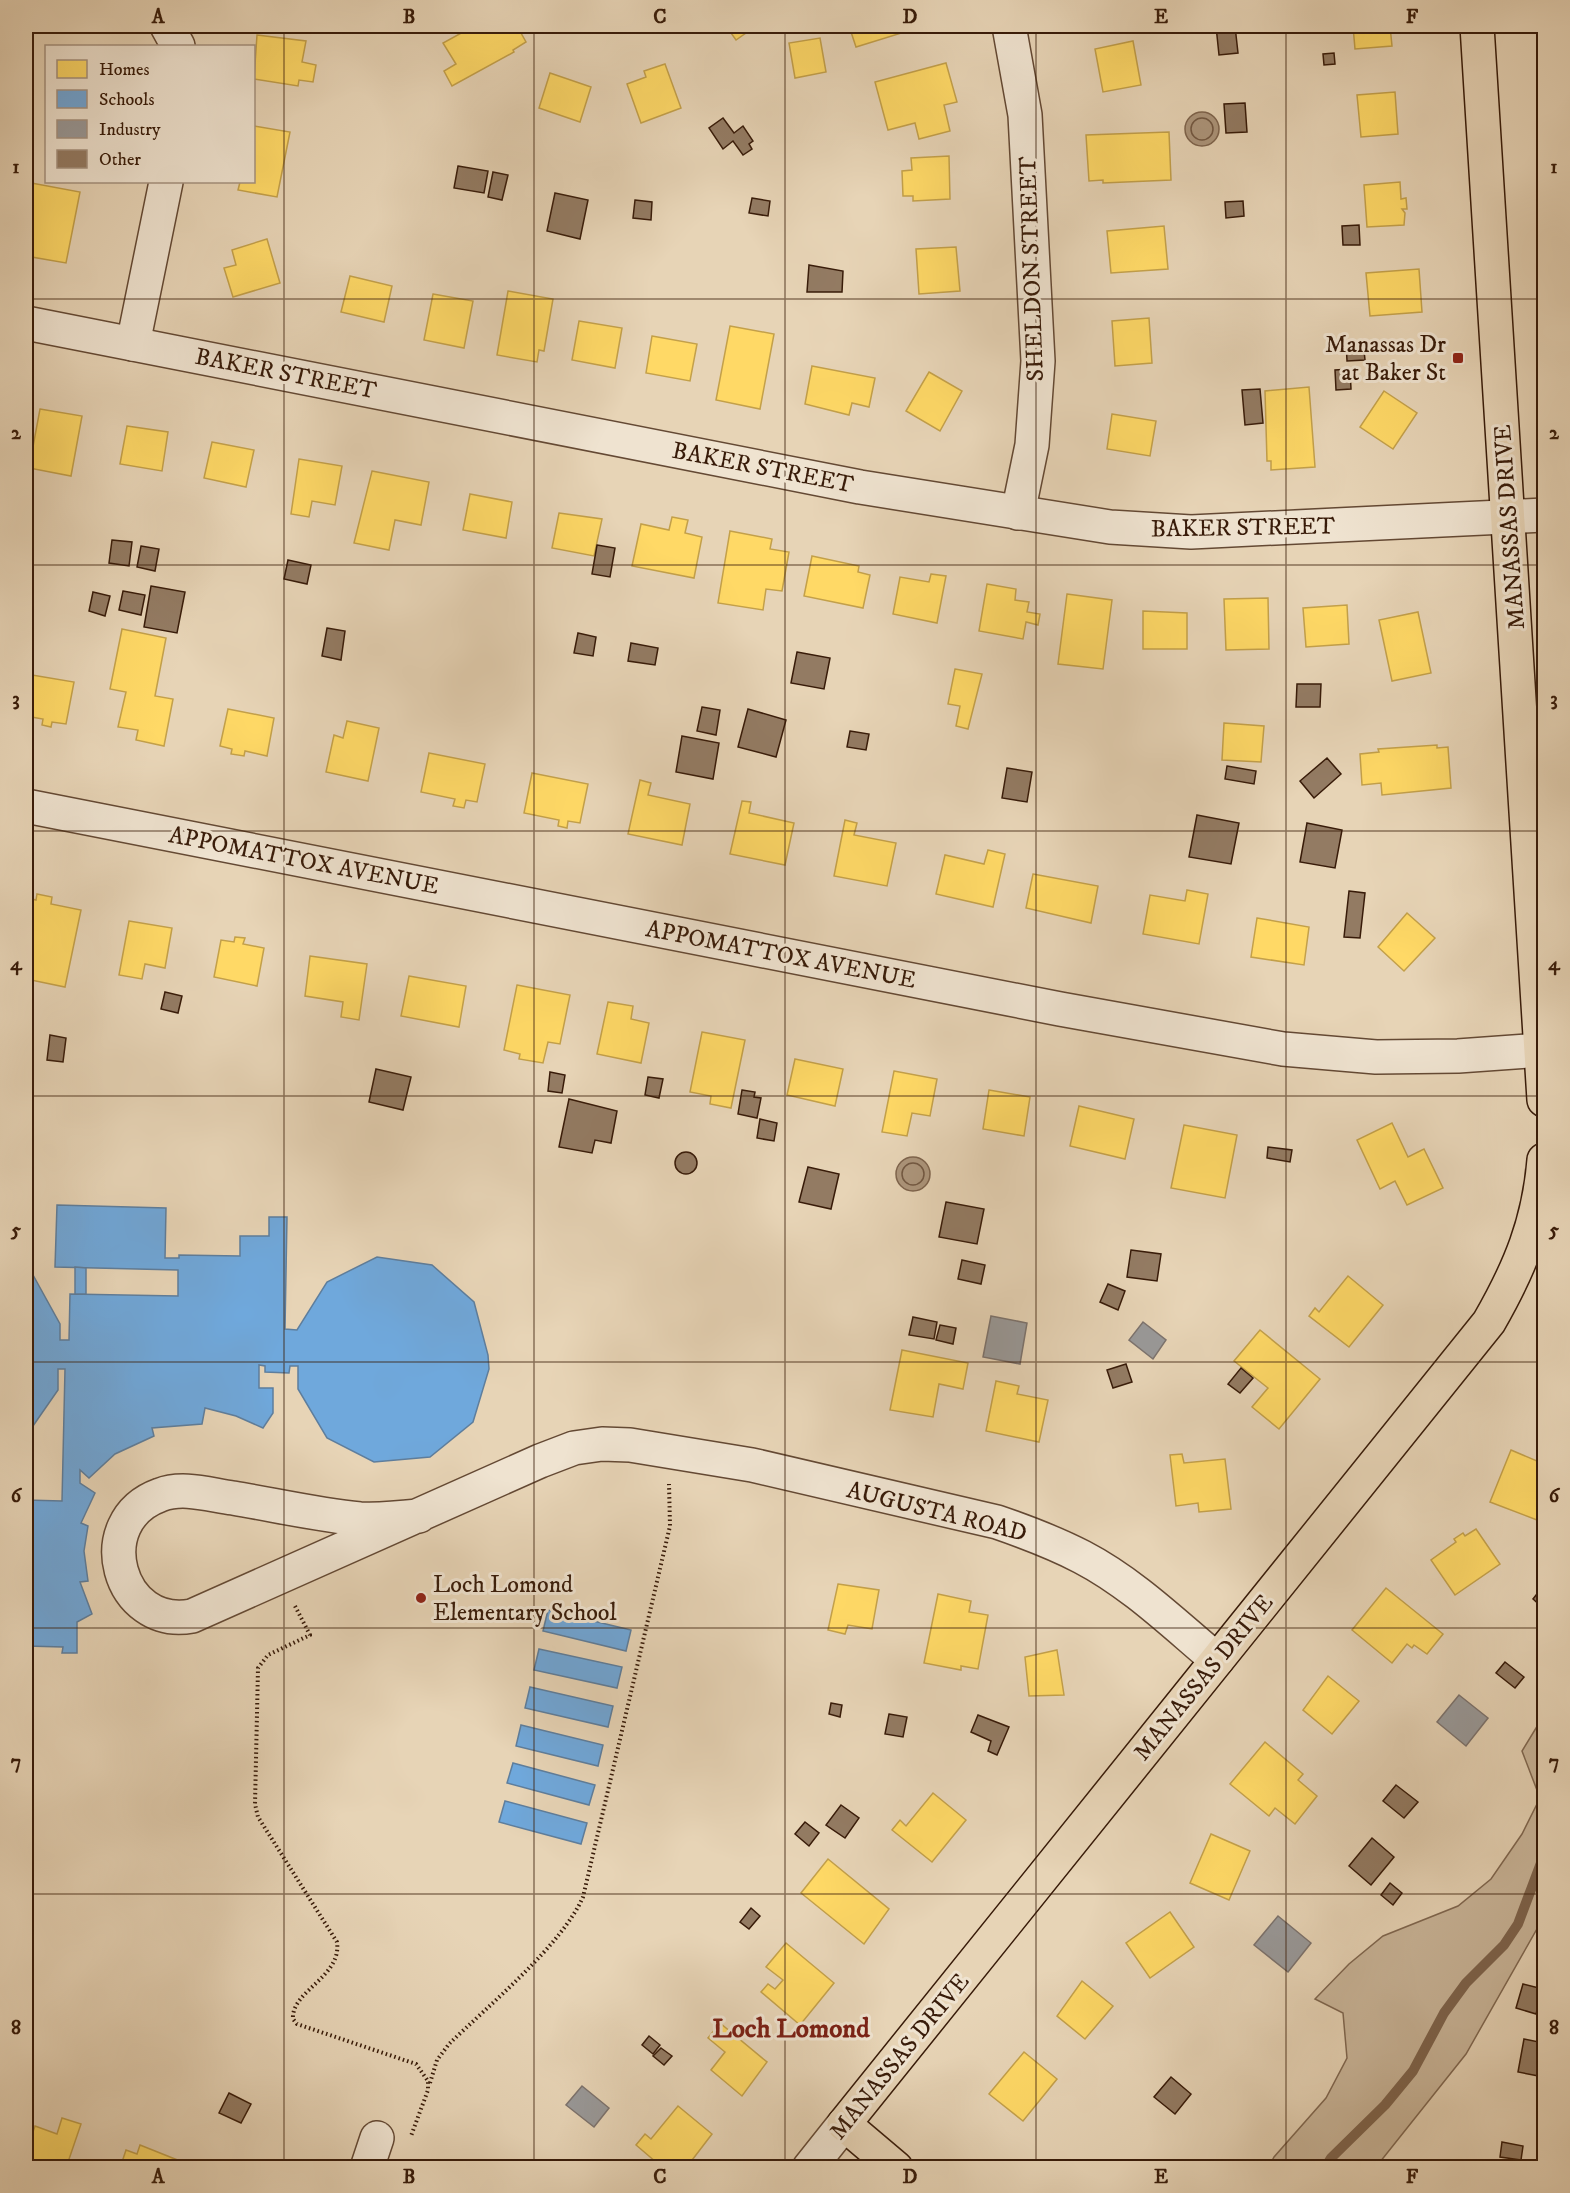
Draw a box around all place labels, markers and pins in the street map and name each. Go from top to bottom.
place label: Manassas Dr at Baker St [1325,330,1446,388]
marker: Manassas Dr at Baker St [1451,351,1465,365]
place label: Loch Lomond Elementary School [433,1570,617,1628]
marker: Loch Lomond Elementary School [414,1591,428,1605]

